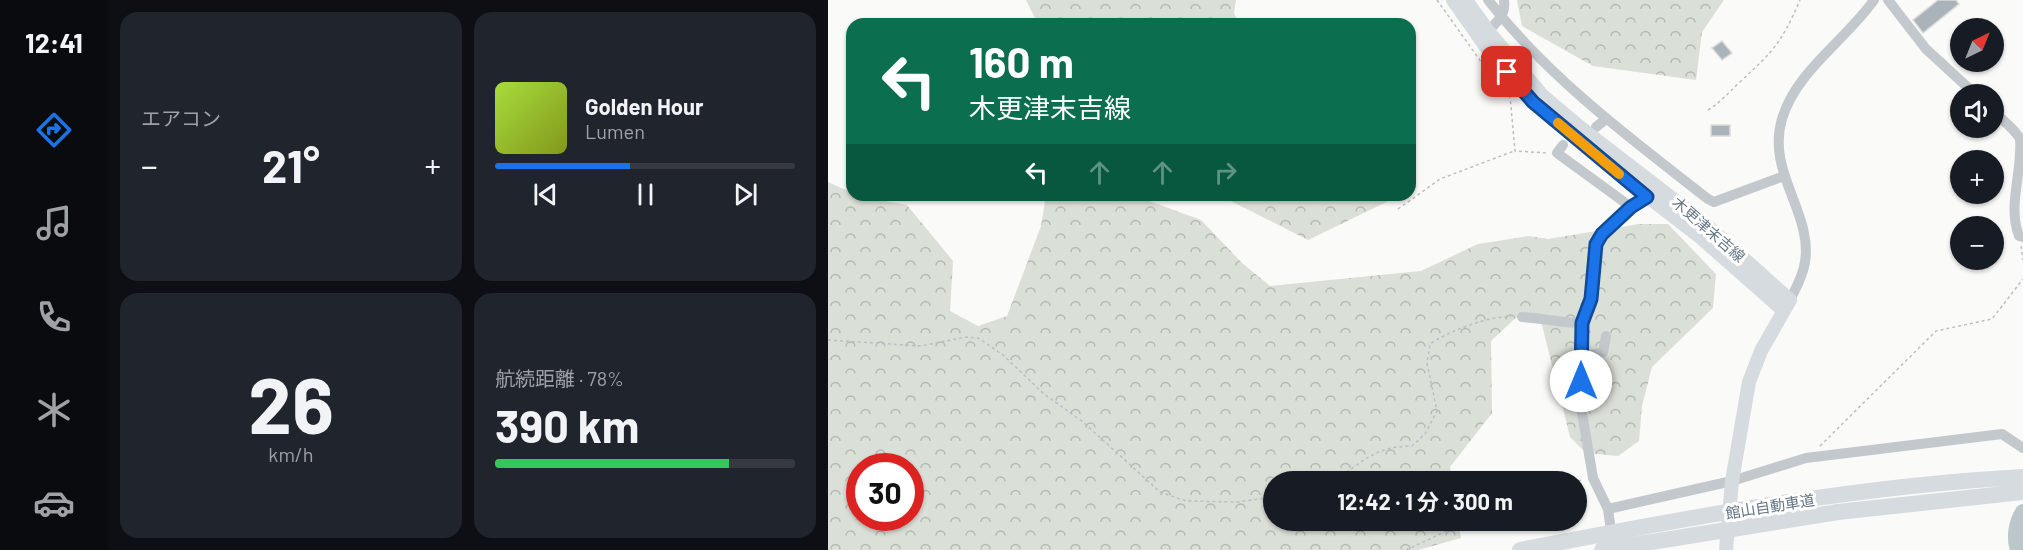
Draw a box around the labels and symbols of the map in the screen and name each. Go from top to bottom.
north arrow [1950,18,2004,72]
pin [1481,46,1532,97]
street label: 木更津末吉線 [1669,193,1749,265]
position arrow [1549,349,1613,413]
speed limit sign: 30 [846,453,924,531]
street label: 館山自動車道 [1724,490,1816,522]

